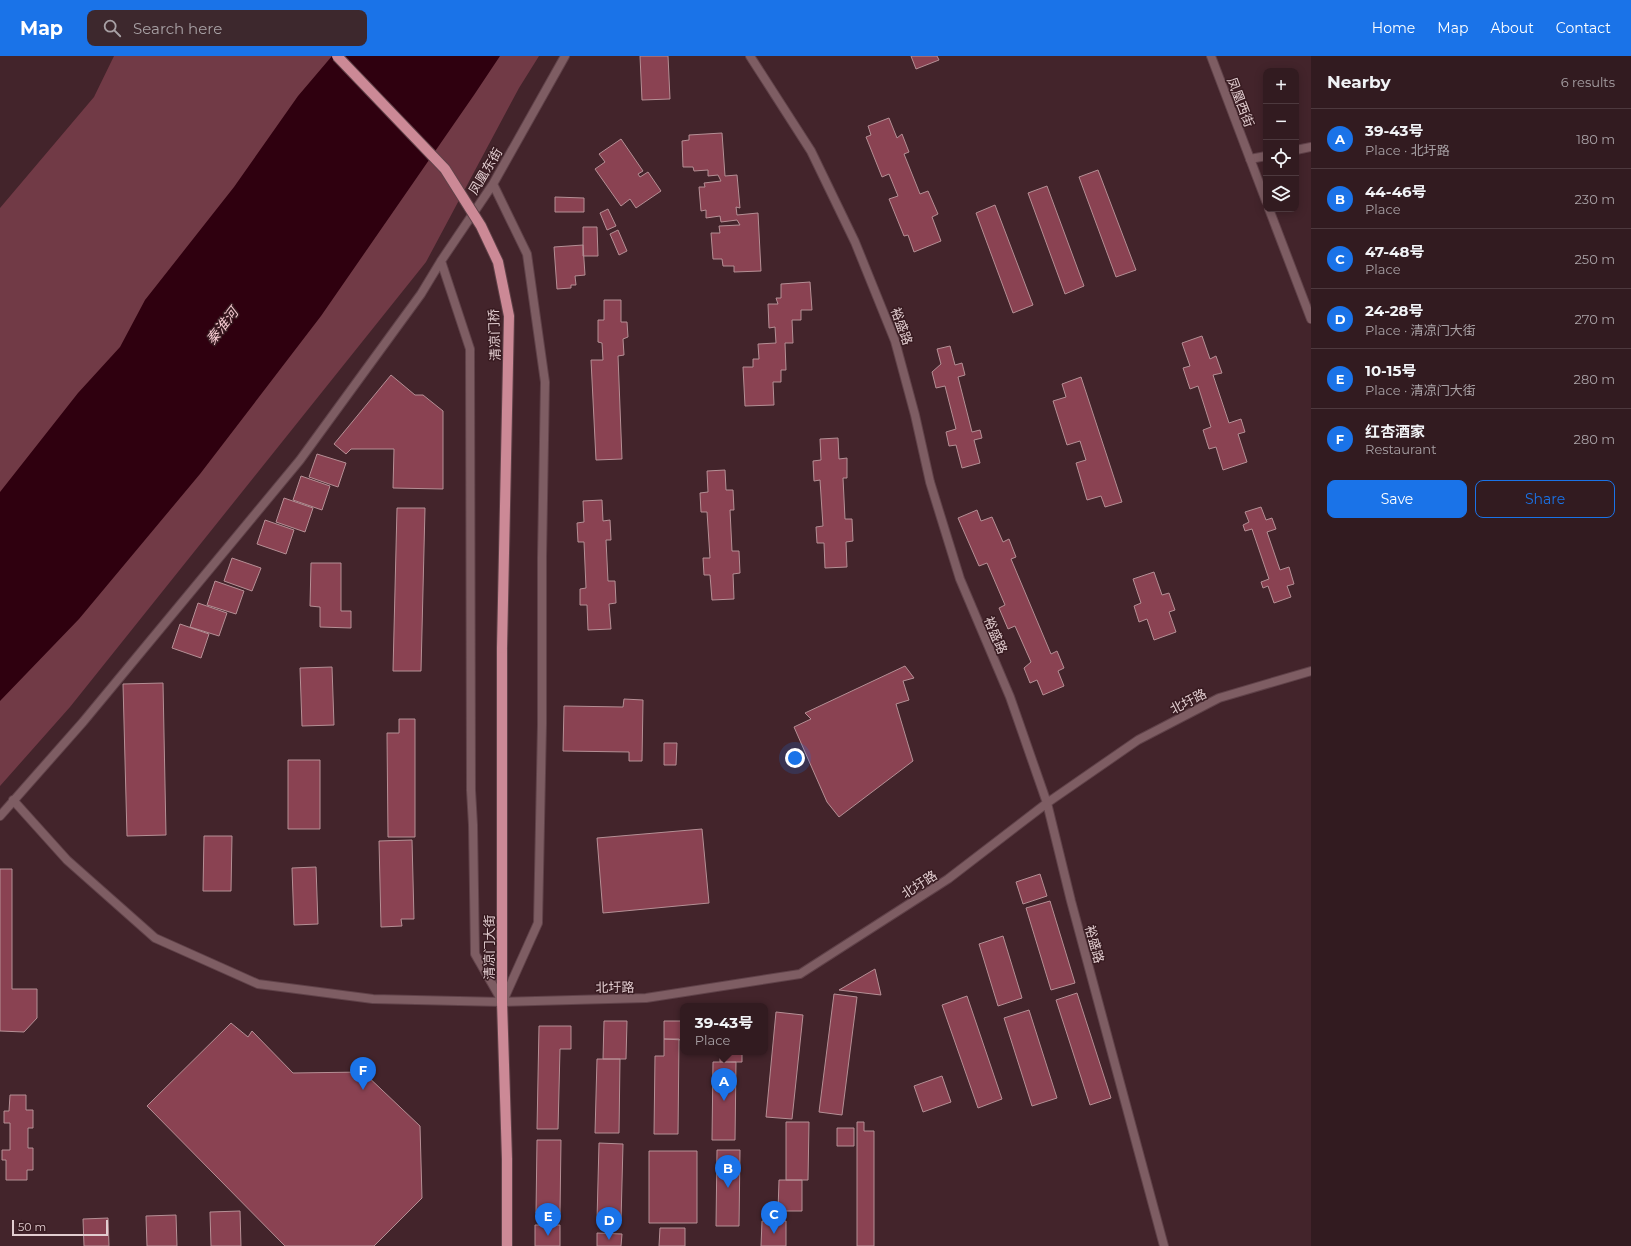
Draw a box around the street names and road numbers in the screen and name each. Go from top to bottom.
street label: 凤凰西街 [1224,75,1258,129]
street label: 凤凰东街 [465,145,505,197]
street label: 裕盛路 [888,305,916,347]
street label: 清凉门桥 [485,309,503,361]
street label: 裕盛路 [981,614,1011,656]
street label: 北圩路 [1167,685,1209,717]
street label: 北圩路 [898,867,940,901]
street label: 清凉门大街 [481,914,497,980]
street label: 裕盛路 [1082,923,1108,965]
street label: 北圩路 [595,979,635,995]

